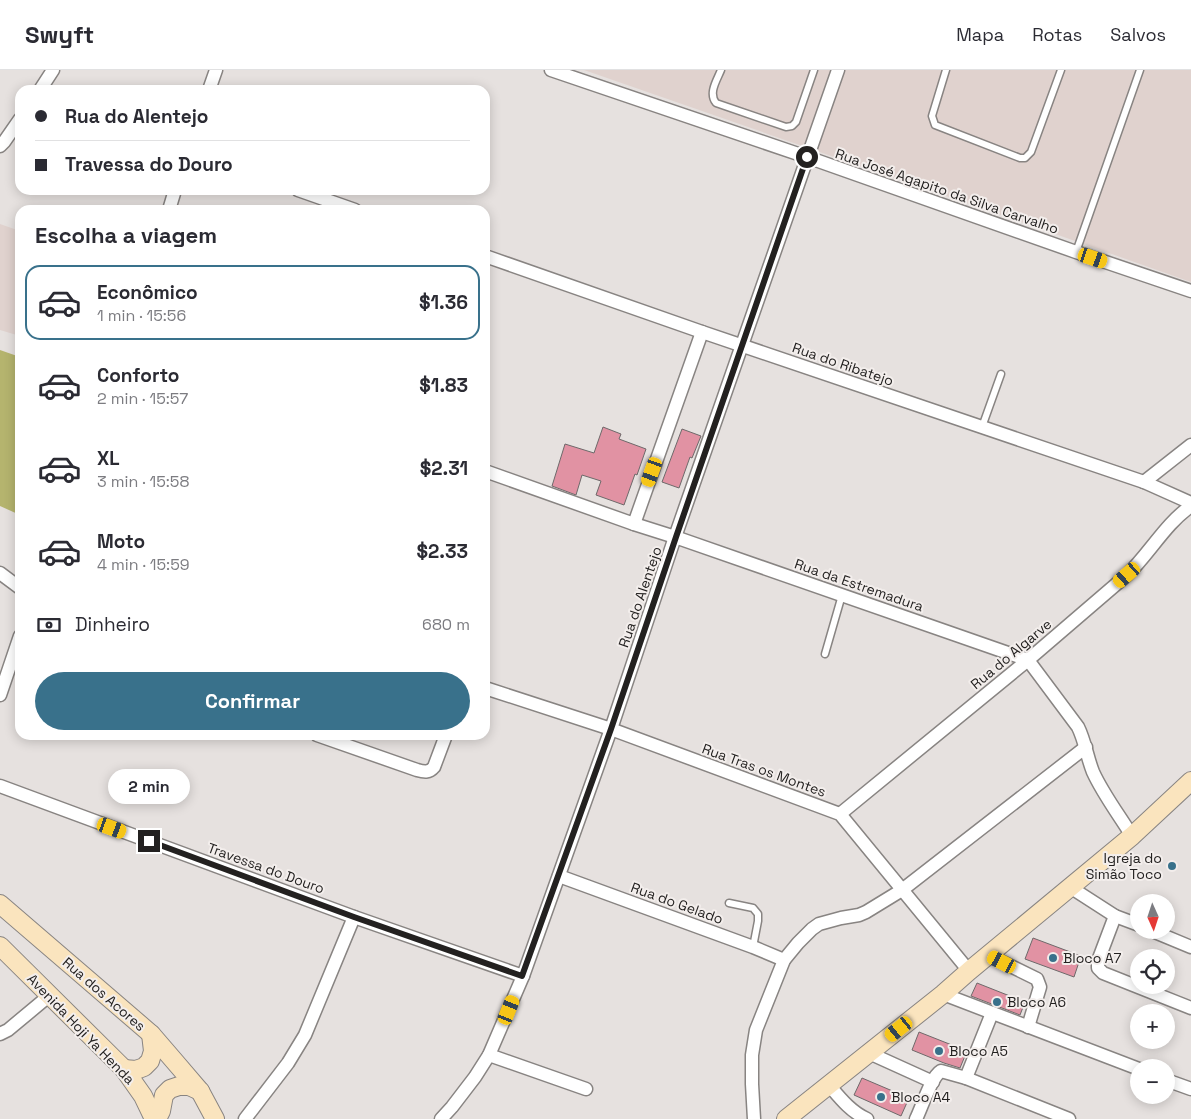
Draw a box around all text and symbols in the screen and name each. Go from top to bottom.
text: Swyft [25,19,94,50]
text: Mapa [956,23,1004,46]
text: Rotas [1032,23,1082,46]
text: Salvos [1110,23,1166,46]
text: Rua do Alentejo [65,104,208,129]
street label: Rua José Agapito da Silva Carvalho [833,144,1061,238]
route start [796,146,818,168]
text: Travessa do Douro [65,152,233,177]
text: Escolha a viagem [35,221,217,249]
car [1076,246,1109,270]
icon: car [37,280,82,325]
text: Econômico [97,280,198,305]
text: $1.36 [419,290,468,315]
text: 1 min · 15:56 [97,305,186,326]
street label: Rua do Ribatejo [790,338,896,390]
icon: car [37,363,82,408]
text: Conforto [97,363,179,388]
text: $1.83 [419,373,468,398]
text: 2 min · 15:57 [97,388,188,409]
icon: car [37,446,82,491]
text: XL [97,446,120,471]
car [639,455,664,489]
text: $2.31 [420,456,468,481]
text: 3 min · 15:58 [97,471,189,492]
icon: car [37,529,82,574]
text: Moto [97,529,145,554]
text: $2.33 [416,539,468,564]
street label: Rua do Alentejo [614,544,666,650]
text: 4 min · 15:59 [97,554,190,575]
street label: Rua da Estremadura [792,554,926,616]
car [1110,559,1143,591]
icon: cash [35,611,63,639]
text: Dinheiro [75,612,150,637]
text: 680 m [422,614,470,635]
street label: Rua do Algarve [967,615,1055,693]
button: Confirmar [35,672,470,730]
street label: Rua Tras os Montes [700,739,828,801]
callout: 2 min [108,768,190,804]
text: 2 min [128,776,170,797]
car [95,816,128,840]
route end [138,830,160,852]
street label: Travessa do Douro [205,838,327,898]
place label: Igreja do Simão Toco [1086,849,1162,883]
marker: Igreja do Simão Toco [1166,860,1178,872]
street label: Rua do Gelado [628,878,726,928]
north arrow [1130,894,1175,939]
map controls [1130,894,1175,1104]
car [985,949,1018,975]
place label: Bloco A7 [1063,949,1122,967]
button: locate [1130,949,1175,994]
marker: Bloco A7 [1047,952,1059,964]
street label: Rua dos Acores [59,953,149,1035]
street label: Avenida Hoji Ya Henda [23,970,139,1088]
car [496,993,521,1027]
place label: Bloco A6 [1007,993,1066,1011]
marker: Bloco A6 [991,996,1003,1008]
button: + [1130,1004,1175,1049]
car [882,1014,915,1044]
place label: Bloco A5 [949,1042,1008,1060]
marker: Bloco A5 [933,1045,945,1057]
button: − [1130,1059,1175,1104]
place label: Bloco A4 [891,1088,951,1106]
marker: Bloco A4 [875,1091,887,1103]

